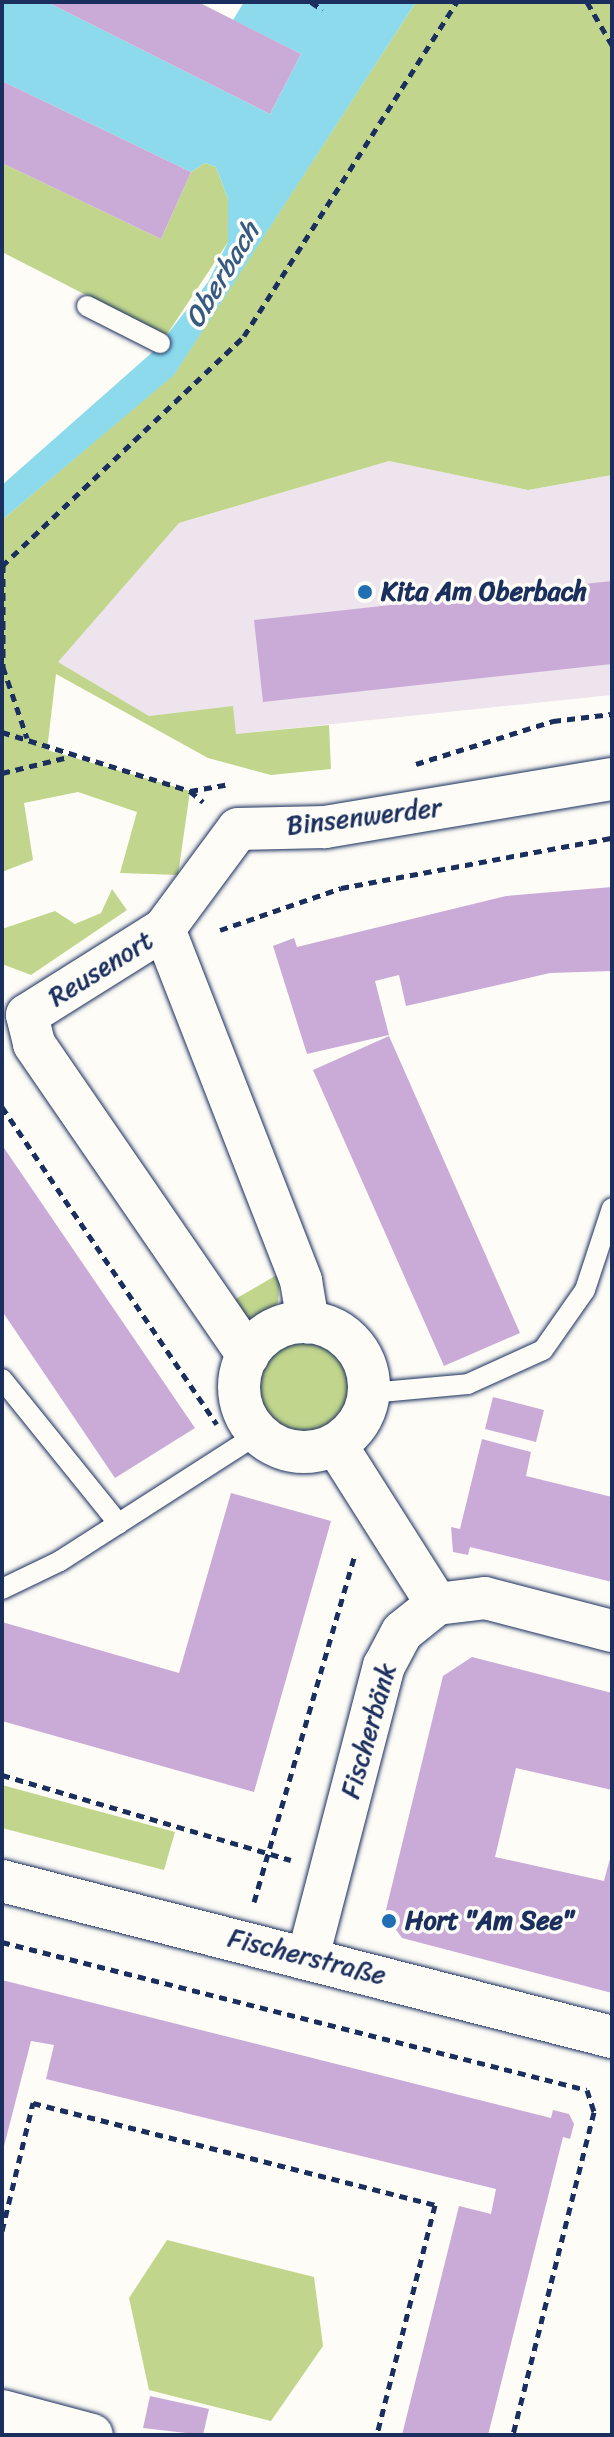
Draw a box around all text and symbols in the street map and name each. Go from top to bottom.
water label: Oberbach [177,216,267,334]
place label: Kita Am Oberbach [381,576,588,608]
marker: Kita Am Oberbach [356,583,374,601]
street label: Binsenwerder [285,792,443,842]
street label: Reusenort [43,925,159,1013]
street label: Fischerbänk [335,1660,403,1802]
place label: Hort "Am See" [405,1905,574,1937]
marker: Hort "Am See" [380,1912,398,1930]
street label: Fischerstraße [225,1922,389,1992]

